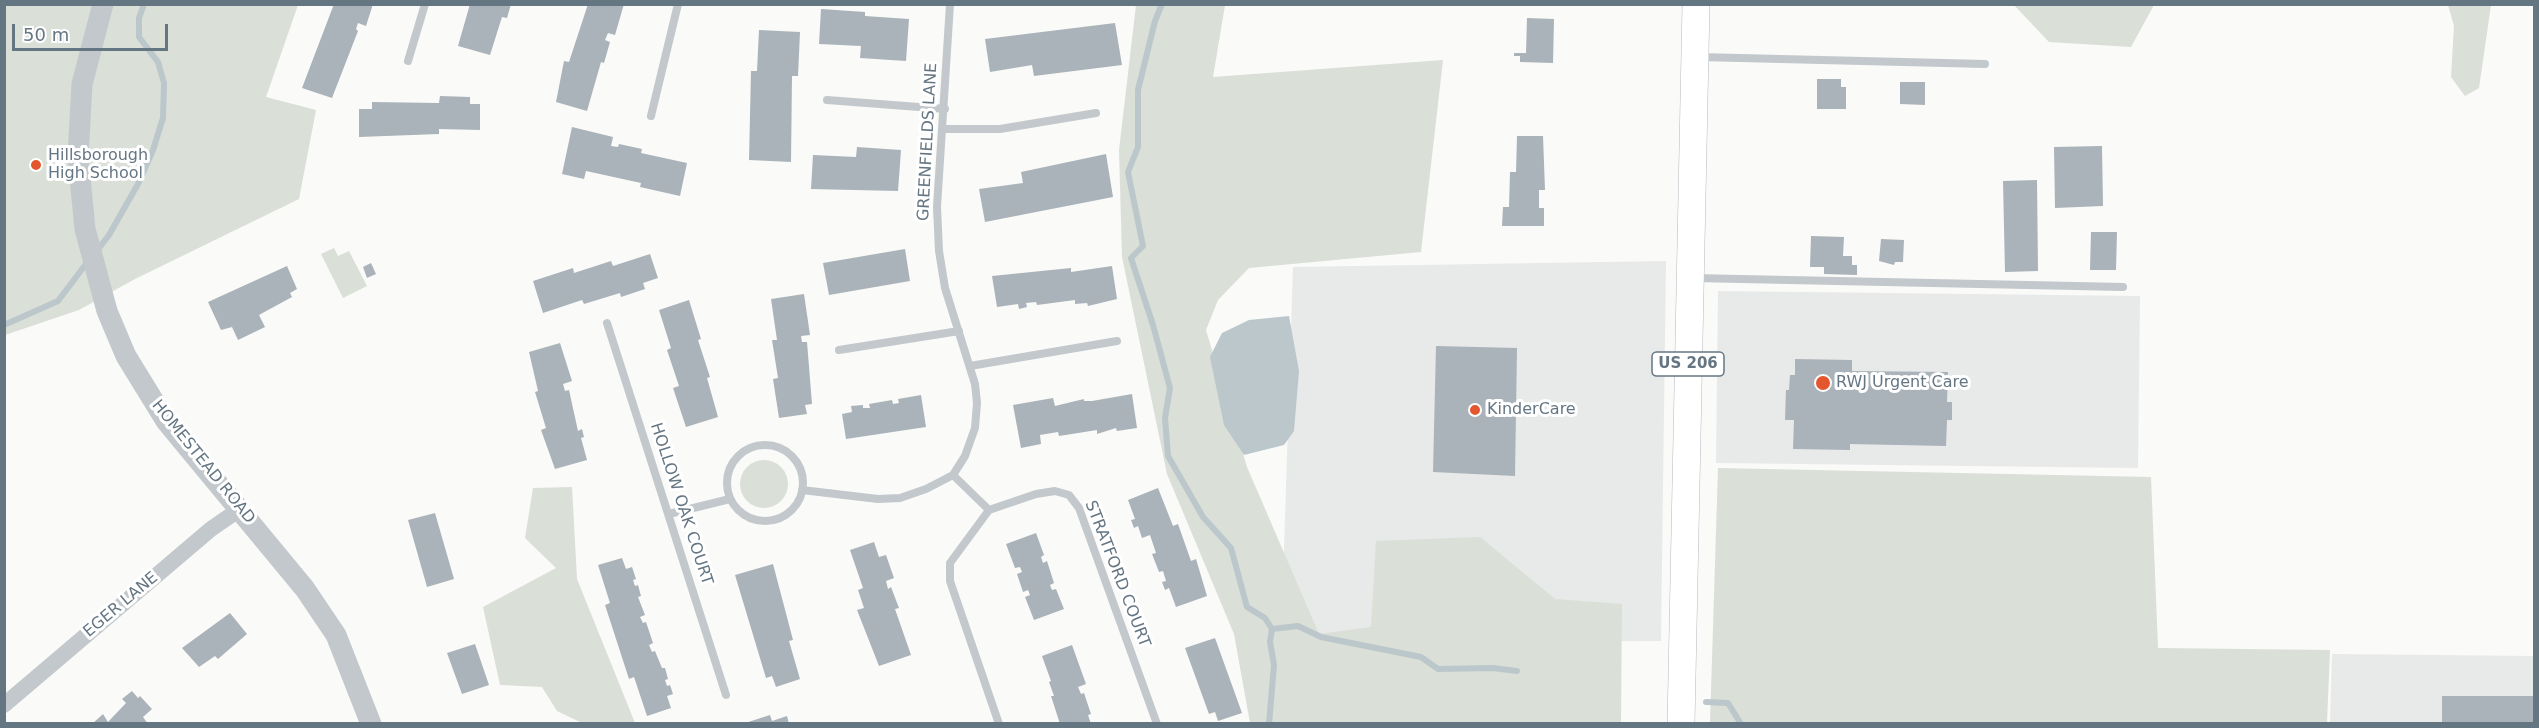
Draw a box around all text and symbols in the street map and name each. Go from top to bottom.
scale bar [15,12,171,50]
text: 50 m [23,24,69,45]
street label: GREENFIELDS LANE [914,62,942,222]
place label: Hillsborough High School [48,146,148,184]
marker: Hillsborough High School [29,158,43,172]
road number: US 206 [1652,352,1724,376]
place label: RWJ Urgent Care [1836,373,1969,393]
marker: RWJ Urgent Care [1814,374,1832,392]
street label: HOMESTEAD ROAD [147,396,259,528]
place label: KinderCare [1487,400,1576,420]
marker: KinderCare [1468,403,1482,417]
street label: HOLLOW OAK COURT [646,420,716,588]
street label: STRATFORD COURT [1080,498,1154,650]
street label: EGER LANE [80,568,162,642]

